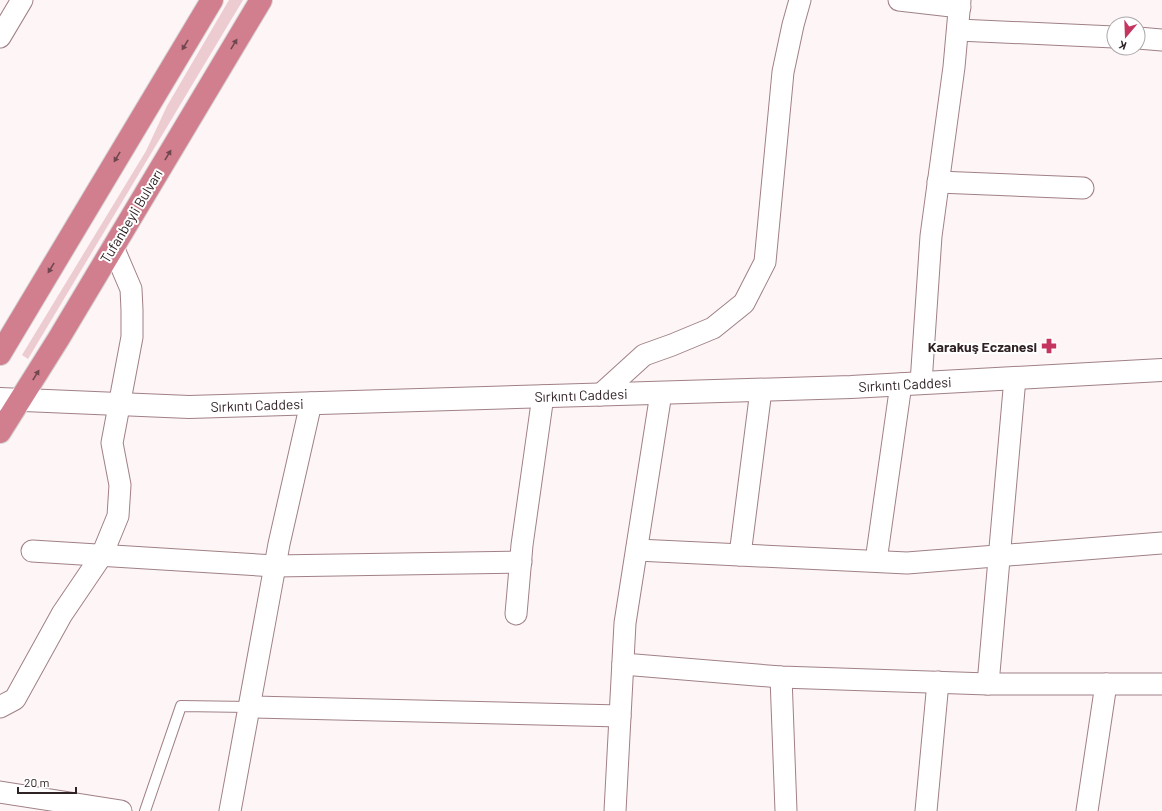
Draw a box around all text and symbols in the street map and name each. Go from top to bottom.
north arrow [1106,16,1146,56]
one-way arrow [231,38,238,50]
one-way arrow [181,39,188,51]
text: K [1117,39,1128,53]
one-way arrow [164,149,171,161]
one-way arrow [114,151,121,163]
street label: Tufanbeyli Bulvarı [96,166,166,266]
one-way arrow [47,263,55,273]
pharmacy icon: Karakuş Eczanesi [1040,337,1058,355]
place label: Karakuş Eczanesi [928,338,1037,355]
one-way arrow [32,369,39,381]
street label: Sırkıntı Caddesi [858,373,952,395]
street label: Sırkıntı Caddesi [534,385,628,405]
street label: Sırkıntı Caddesi [210,395,304,415]
scale bar [18,769,76,795]
text: 20 m [24,775,50,789]

